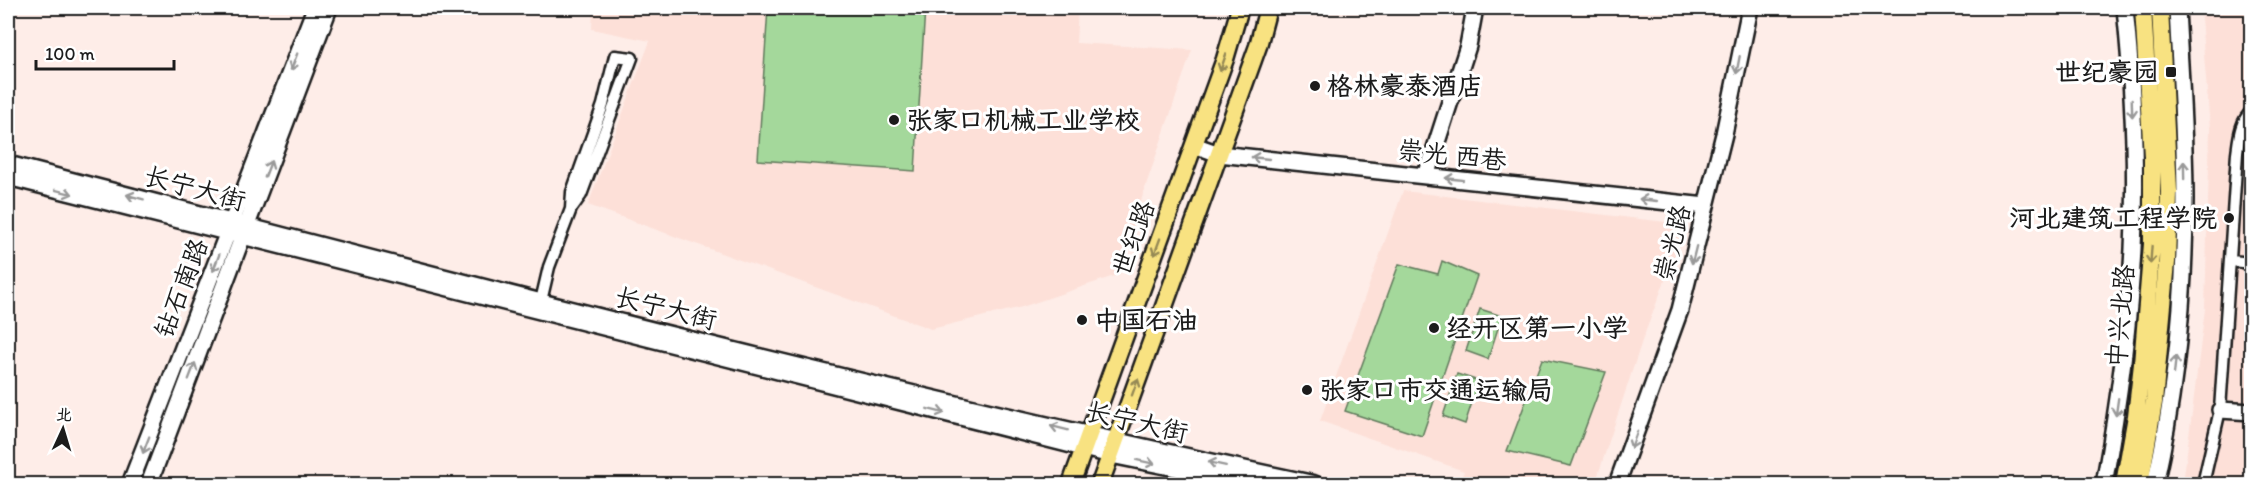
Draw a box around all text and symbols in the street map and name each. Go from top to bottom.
scale bar [36,33,174,71]
text: 100 m [45,43,95,65]
one-way arrow [288,52,299,71]
one-way arrow [1216,54,1227,72]
one-way arrow [1732,55,1744,74]
place label: 世纪豪园 [2055,56,2159,88]
marker: 世纪豪园 [2164,65,2178,79]
place label: 格林豪泰酒店 [1327,70,1483,102]
marker: 格林豪泰酒店 [1308,79,1322,93]
one-way arrow [2126,97,2137,117]
place label: 张家口机械工业学校 [906,104,1140,136]
marker: 张家口机械工业学校 [887,113,901,127]
street label: 崇光 西巷 [1396,133,1508,177]
one-way arrow [1251,152,1271,163]
street label: 长宁大街 [141,159,249,217]
one-way arrow [263,160,274,178]
one-way arrow [2179,161,2190,181]
one-way arrow [1445,174,1465,185]
one-way arrow [54,186,73,198]
one-way arrow [126,191,145,202]
one-way arrow [1639,194,1659,205]
street label: 世纪路 [1105,196,1161,280]
street label: 崇光路 [1647,201,1697,285]
place label: 河北建筑工程学院 [2009,202,2217,234]
marker: 河北建筑工程学院 [2222,211,2236,225]
street label: 钻石南路 [147,234,215,342]
one-way arrow [1151,237,1162,256]
one-way arrow [2145,244,2156,264]
one-way arrow [1688,245,1699,264]
one-way arrow [210,254,221,272]
street label: 中兴北路 [2100,263,2140,369]
street label: 长宁大街 [612,280,720,336]
place label: 中国石油 [1094,304,1198,336]
place label: 经开区第一小学 [1446,312,1628,344]
marker: 中国石油 [1075,313,1089,327]
marker: 经开区第一小学 [1427,321,1441,335]
one-way arrow [2170,355,2181,375]
one-way arrow [187,362,198,381]
place label: 张家口市交通运输局 [1319,374,1553,406]
one-way arrow [1131,378,1142,397]
marker: 张家口市交通运输局 [1300,383,1314,397]
street label: 长宁大街 [1083,395,1191,449]
one-way arrow [2112,396,2123,416]
north arrow [33,399,93,459]
text: 北 [55,404,73,425]
one-way arrow [927,406,946,418]
one-way arrow [1049,422,1068,434]
one-way arrow [1627,430,1638,449]
one-way arrow [139,435,150,454]
one-way arrow [1136,457,1156,468]
one-way arrow [1208,458,1227,469]

